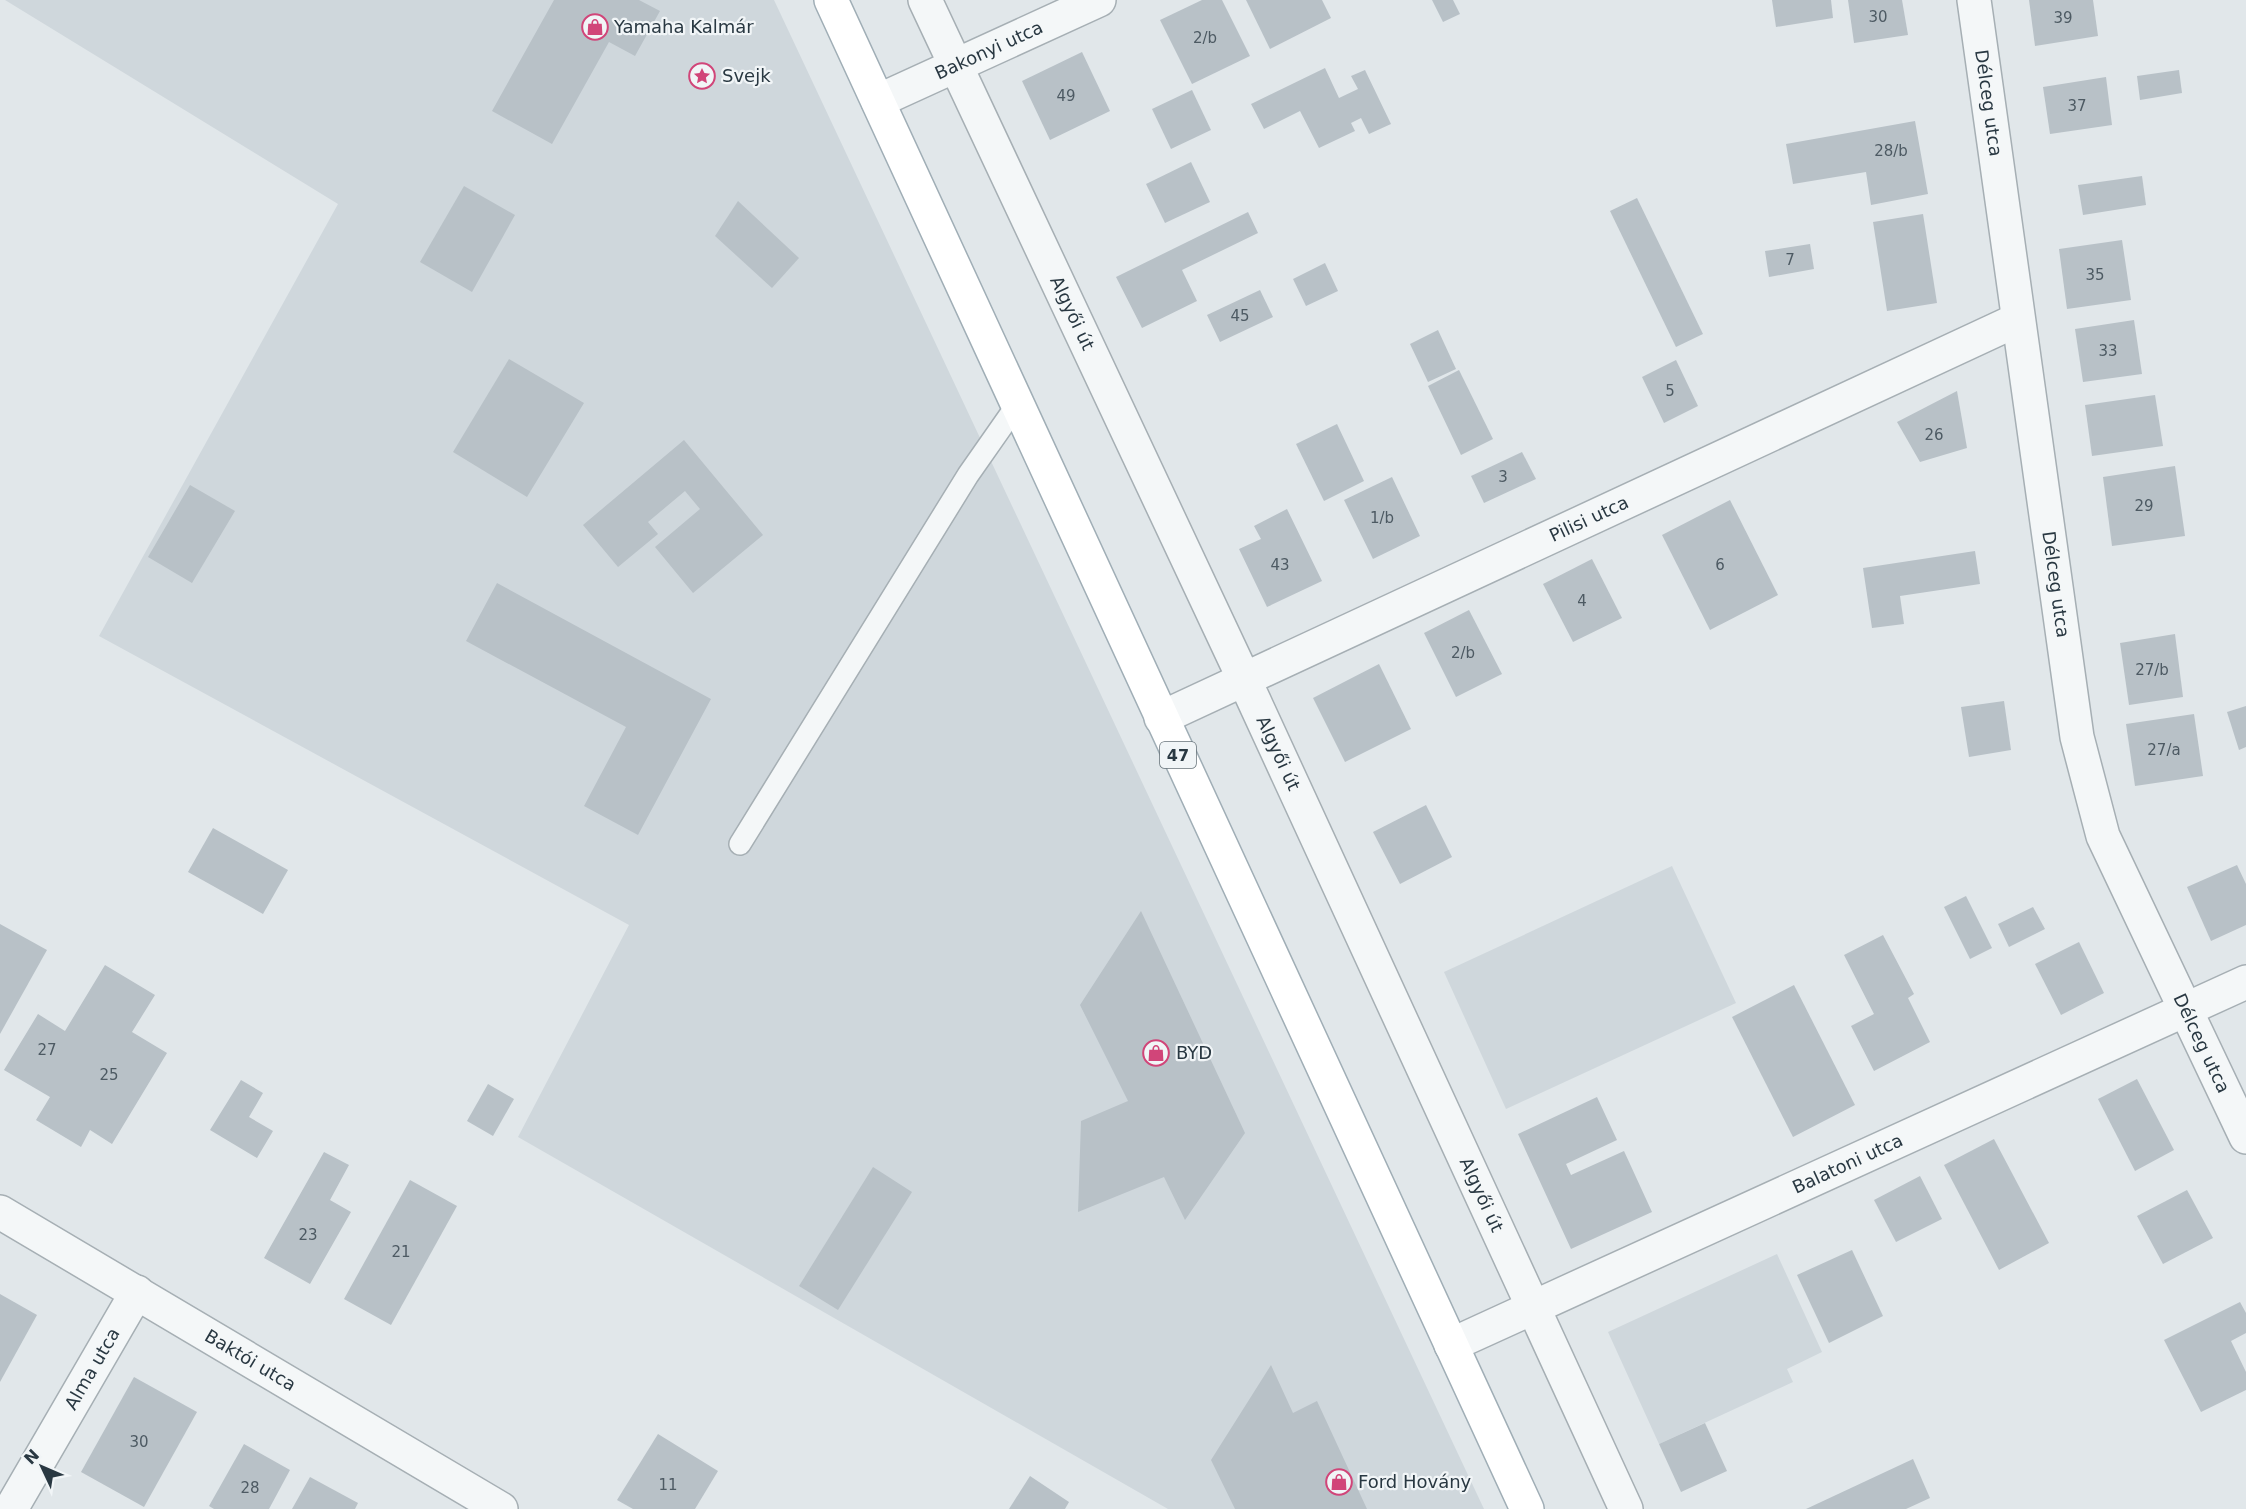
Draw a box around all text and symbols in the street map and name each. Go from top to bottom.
house number: 30 [1868,8,1888,26]
house number: 39 [2053,9,2073,27]
shop icon: Yamaha Kalmár [580,12,610,42]
place label: Yamaha Kalmár [613,16,754,37]
street label: Bakonyi utca [931,16,1046,84]
house number: 2/b [1193,29,1217,47]
street label: Délceg utca [1971,48,2007,158]
place icon: Svejk [687,61,717,91]
place label: Svejk [722,65,771,86]
house number: 49 [1056,87,1076,105]
house number: 37 [2067,97,2087,115]
house number: 28/b [1874,142,1908,160]
house number: 7 [1785,251,1795,269]
house number: 35 [2085,266,2105,284]
street label: Algyői út [1046,272,1099,353]
house number: 45 [1230,307,1250,325]
house number: 33 [2098,342,2118,360]
house number: 5 [1665,382,1675,400]
house number: 26 [1924,426,1944,444]
house number: 3 [1498,468,1508,486]
street label: Pilisi utca [1546,491,1632,546]
house number: 29 [2134,497,2154,515]
house number: 1/b [1370,509,1394,527]
street label: Délceg utca [2038,530,2074,639]
house number: 43 [1270,556,1290,574]
house number: 6 [1715,556,1725,574]
house number: 4 [1577,592,1587,610]
house number: 2/b [1451,644,1475,662]
house number: 27/b [2135,661,2169,679]
street label: Algyői út [1252,713,1305,794]
house number: 27/a [2147,741,2181,759]
road number: 47 [1160,742,1196,768]
street label: Délceg utca [2169,990,2234,1096]
shop icon: BYD [1141,1038,1171,1068]
house number: 27 [37,1041,57,1059]
place label: BYD [1176,1042,1212,1063]
house number: 25 [99,1066,119,1084]
street label: Balatoni utca [1789,1129,1906,1198]
street label: Algyői út [1456,1154,1508,1235]
house number: 23 [298,1226,318,1244]
house number: 21 [391,1243,411,1261]
street label: Alma utca [60,1324,124,1413]
street label: Baktói utca [201,1325,300,1395]
house number: 30 [129,1433,149,1451]
north arrow [12,1437,72,1497]
text: N [20,1446,43,1468]
shop icon: Ford Hovány [1324,1467,1354,1497]
place label: Ford Hovány [1358,1471,1472,1492]
house number: 11 [658,1476,678,1494]
house number: 28 [240,1479,260,1497]

